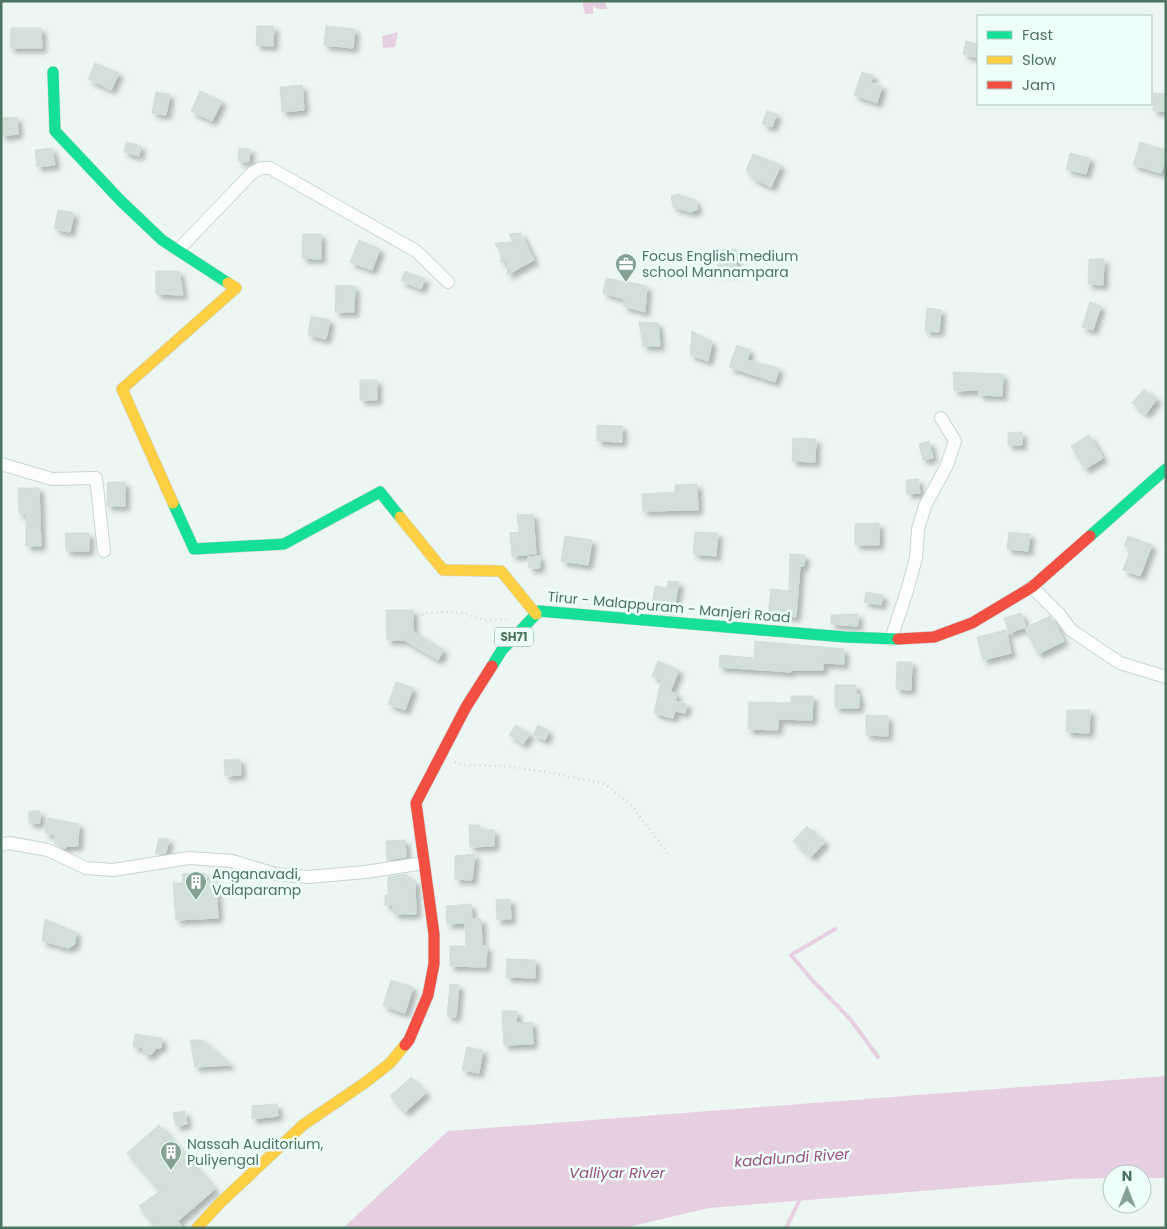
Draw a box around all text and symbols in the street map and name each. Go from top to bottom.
legend [977,15,1152,105]
text: Fast [1022,24,1053,45]
text: Slow [1022,49,1057,70]
text: Jam [1022,74,1056,95]
place label: Focus English medium school Mannampara [642,246,798,282]
office icon: Focus English medium school Mannampara [614,252,638,283]
street label: Tirur - Malappuram - Manjeri Road [547,586,791,628]
road number: SH71 [495,628,533,646]
place label: Anganavadi, Valaparamp [212,864,301,900]
building icon: Anganavadi, Valaparamp [184,870,208,901]
place label: Nassah Auditorium, Puliyengal [187,1134,323,1170]
building icon: Nassah Auditorium, Puliyengal [159,1140,183,1171]
water label: kadalundi River [734,1143,851,1172]
water label: Valliyar River [569,1162,665,1183]
north arrow [1102,1164,1152,1214]
text: N [1122,1166,1132,1186]

